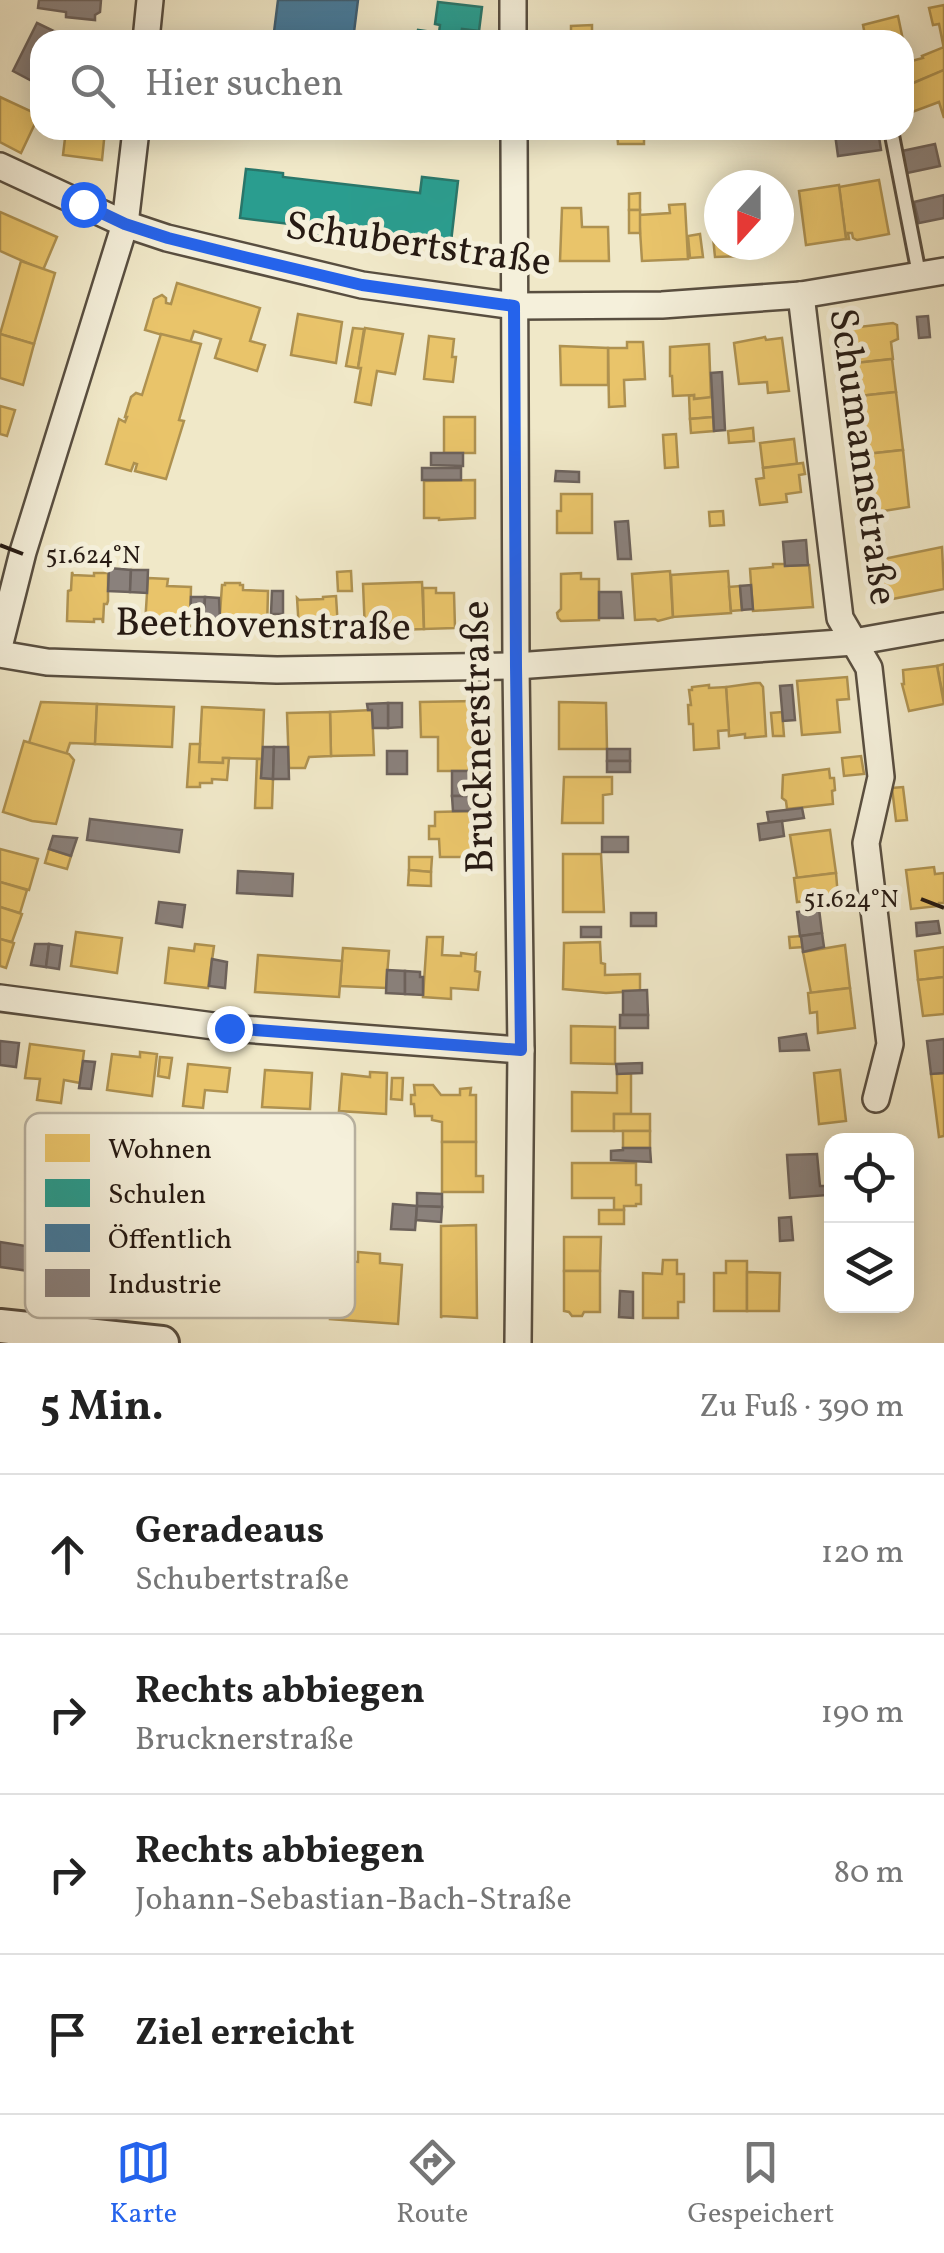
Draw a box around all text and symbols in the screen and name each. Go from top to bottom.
search box [30,30,914,140]
icon: search [65,58,120,113]
text: Hier suchen [145,59,344,112]
north arrow [704,170,794,260]
route start [61,182,107,228]
street label: Schubertstraße [282,200,554,292]
street label: Schumannstraße [812,305,910,609]
text: 51.624°N [45,539,141,574]
street label: Beethovenstraße [115,596,411,658]
street label: Brucknerstraße [450,600,510,874]
text: 51.624°N [803,883,899,918]
route end [207,1006,253,1052]
legend [25,1113,355,1318]
text: Wohnen [108,1131,212,1170]
map controls [824,1133,914,1313]
button: locate [824,1133,914,1223]
text: Schulen [108,1176,206,1215]
text: Öffentlich [108,1221,232,1260]
button: layers [824,1223,914,1313]
text: Industrie [108,1266,221,1305]
text: 5 Min. [40,1379,164,1438]
text: Zu Fuß · 390 m [699,1386,904,1430]
text: Geradeaus [135,1506,324,1559]
icon: ahead [40,1527,95,1582]
text: 120 m [821,1532,904,1576]
text: Schubertstraße [135,1559,349,1603]
text: Rechts abbiegen [135,1666,425,1719]
icon: right [40,1687,95,1742]
text: 190 m [820,1692,904,1736]
text: Brucknerstraße [135,1719,354,1763]
text: Rechts abbiegen [135,1826,425,1879]
icon: right [40,1847,95,1902]
text: 80 m [834,1852,904,1896]
text: Johann-Sebastian-Bach-Straße [135,1879,572,1923]
icon: arrive [40,2007,95,2062]
text: Ziel erreicht [135,2008,355,2061]
tab: Karte [110,2135,177,2234]
tab: Route [396,2135,468,2234]
tab: Gespeichert [688,2135,834,2234]

